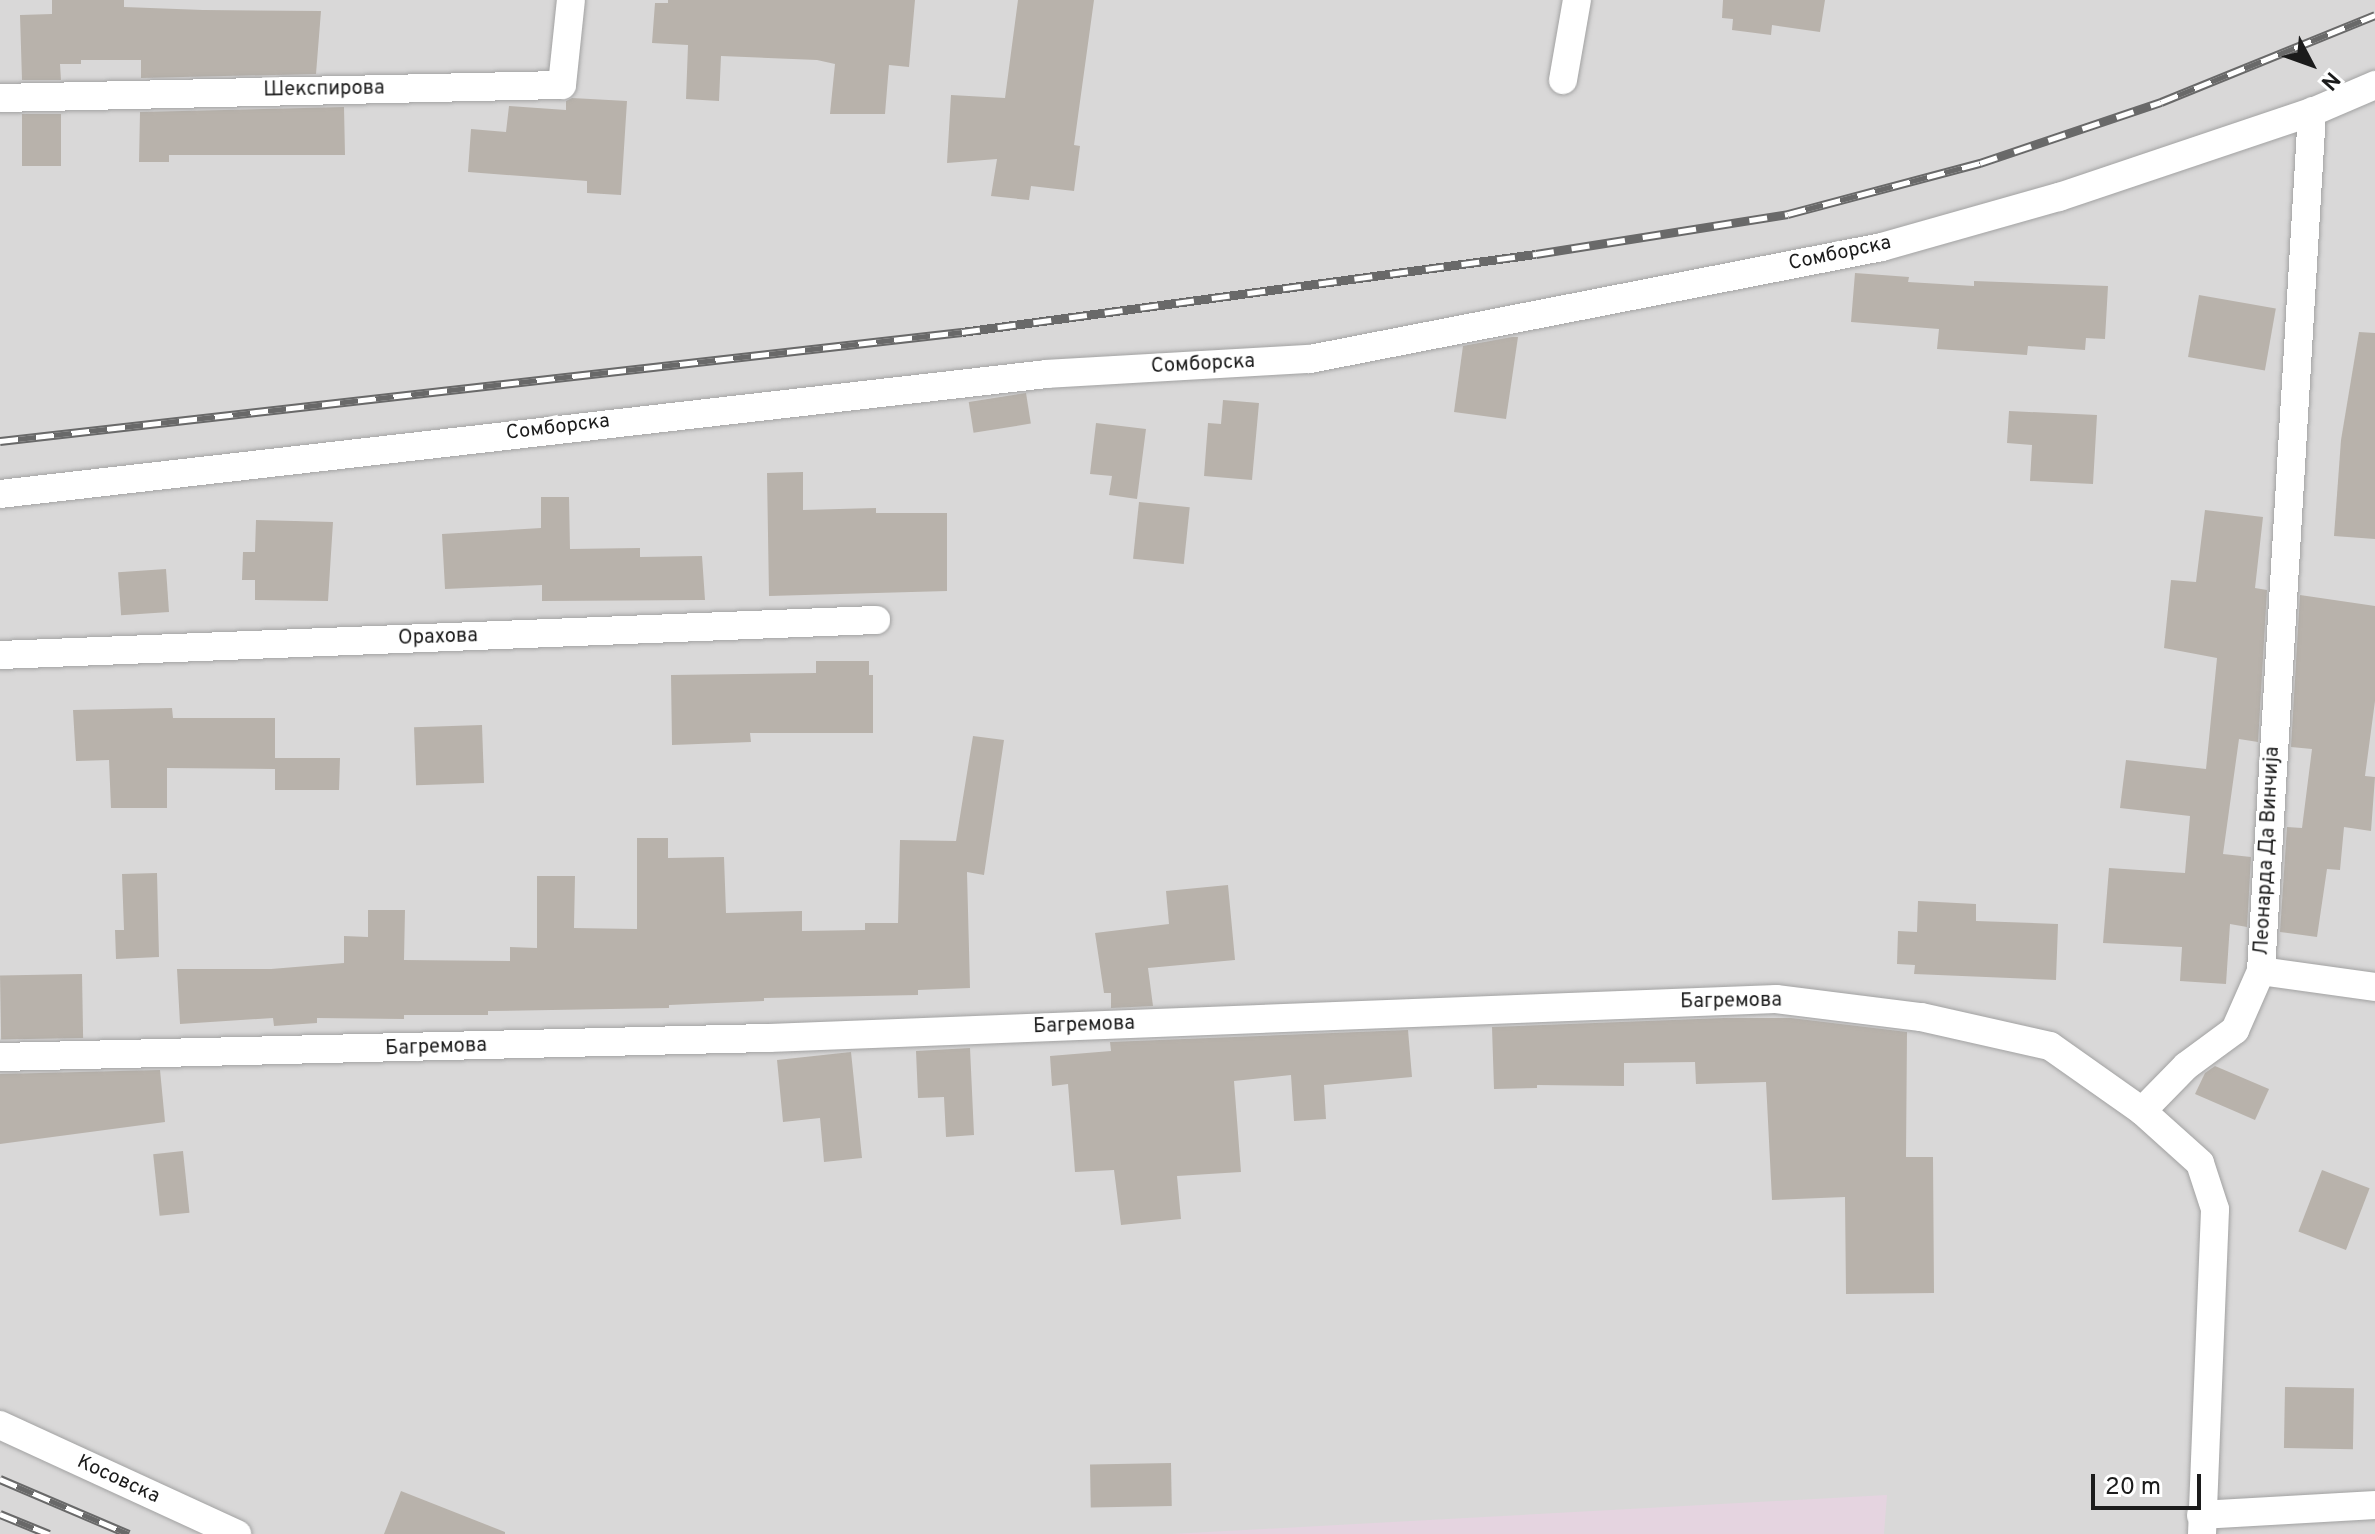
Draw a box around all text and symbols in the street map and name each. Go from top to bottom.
north arrow [2271,24,2351,104]
text: N [2314,65,2345,95]
street label: Шекспирова [263,77,385,103]
street label: Сомборска [1787,231,1893,277]
street label: Сомборска [1150,350,1256,380]
street label: Сомборска [505,410,611,446]
street label: Орахова [398,625,478,651]
street label: Леонарда Да Винчија [2251,746,2285,956]
street label: Багремова [1680,989,1782,1015]
street label: Багремова [1033,1012,1135,1040]
street label: Багремова [385,1034,487,1062]
street label: Косовска [73,1450,163,1510]
scale bar [2095,1458,2205,1508]
text: 20 m [2105,1473,2161,1503]

